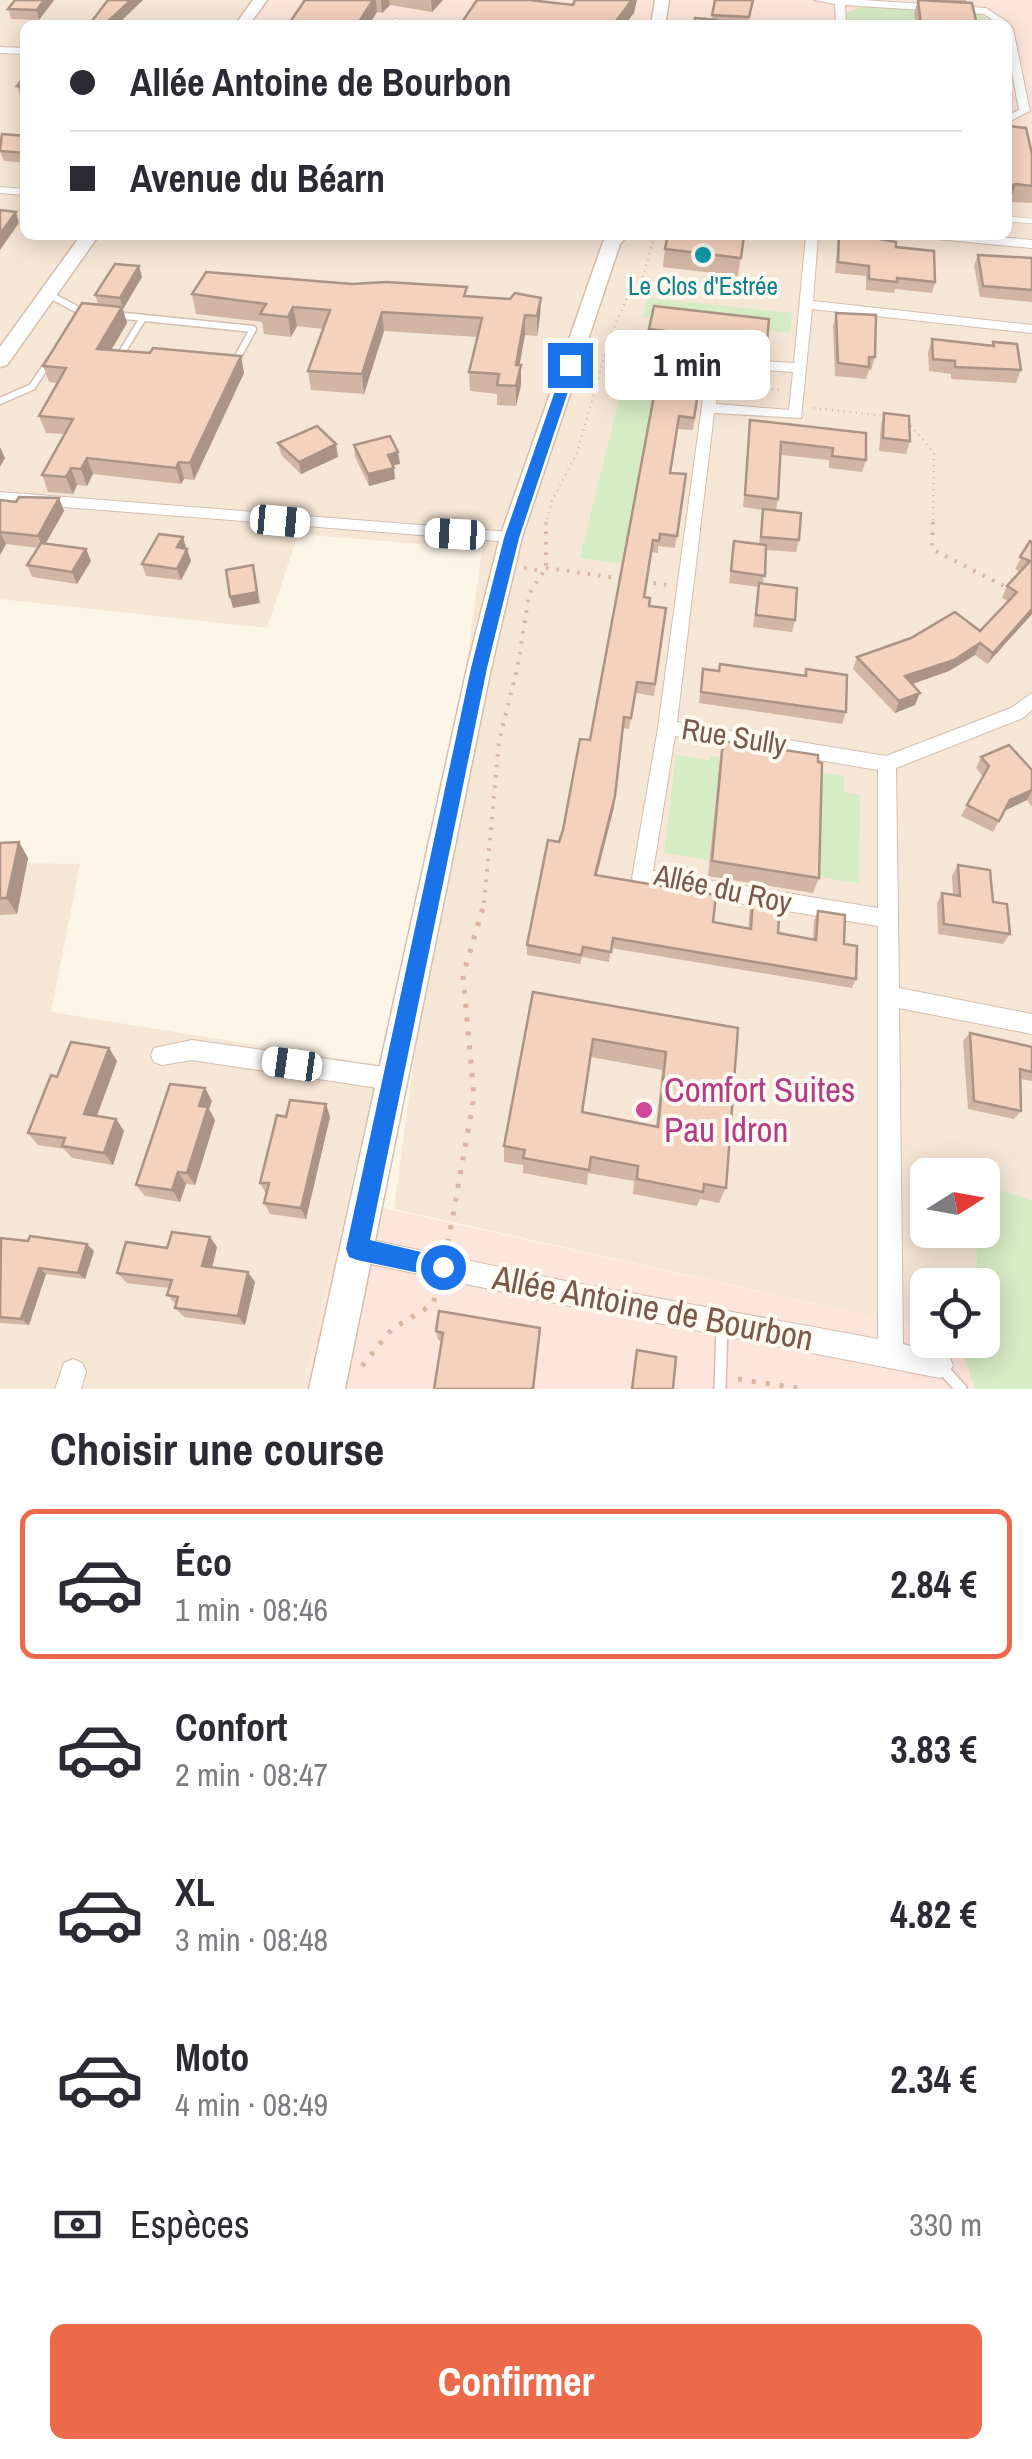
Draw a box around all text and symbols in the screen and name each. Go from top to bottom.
text: Allée Antoine de Bourbon [130,57,511,108]
text: Avenue du Béarn [130,153,385,204]
marker: Le Clos d'Estrée [692,244,714,266]
place label: Le Clos d'Estrée [628,269,778,303]
callout: 1 min [605,330,770,400]
route end [548,343,593,388]
text: 1 min [653,343,722,386]
car [249,503,311,539]
car [424,517,486,551]
street label: Rue Sully [679,708,790,764]
street label: Allée du Roy [650,854,796,922]
car [260,1045,324,1083]
place label: Comfort Suites Pau Idron [664,1066,855,1153]
marker: Comfort Suites Pau Idron [633,1099,655,1121]
north arrow [910,1158,1000,1248]
map controls [910,1158,1000,1358]
route start [421,1245,466,1290]
street label: Allée Antoine de Bourbon [488,1253,817,1362]
button: locate [910,1268,1000,1358]
text: Choisir une course [50,1418,384,1479]
text: Éco [175,1537,232,1588]
icon: car [55,1539,145,1629]
text: 2.84 € [890,1559,977,1610]
text: 1 min · 08:46 [175,1588,328,1631]
text: Confort [175,1702,287,1753]
icon: car [55,1704,145,1794]
text: 3.83 € [890,1724,977,1775]
text: 2 min · 08:47 [175,1753,328,1796]
text: XL [175,1867,215,1918]
icon: car [55,1869,145,1959]
text: 4.82 € [890,1889,977,1940]
text: 3 min · 08:48 [175,1918,328,1961]
text: Moto [175,2032,249,2083]
icon: car [55,2034,145,2124]
text: 2.34 € [890,2054,977,2105]
text: 4 min · 08:49 [175,2083,328,2126]
icon: cash [50,2197,105,2252]
text: Espèces [130,2199,250,2250]
text: 330 m [909,2203,982,2246]
button: Confirmer [50,2324,982,2439]

